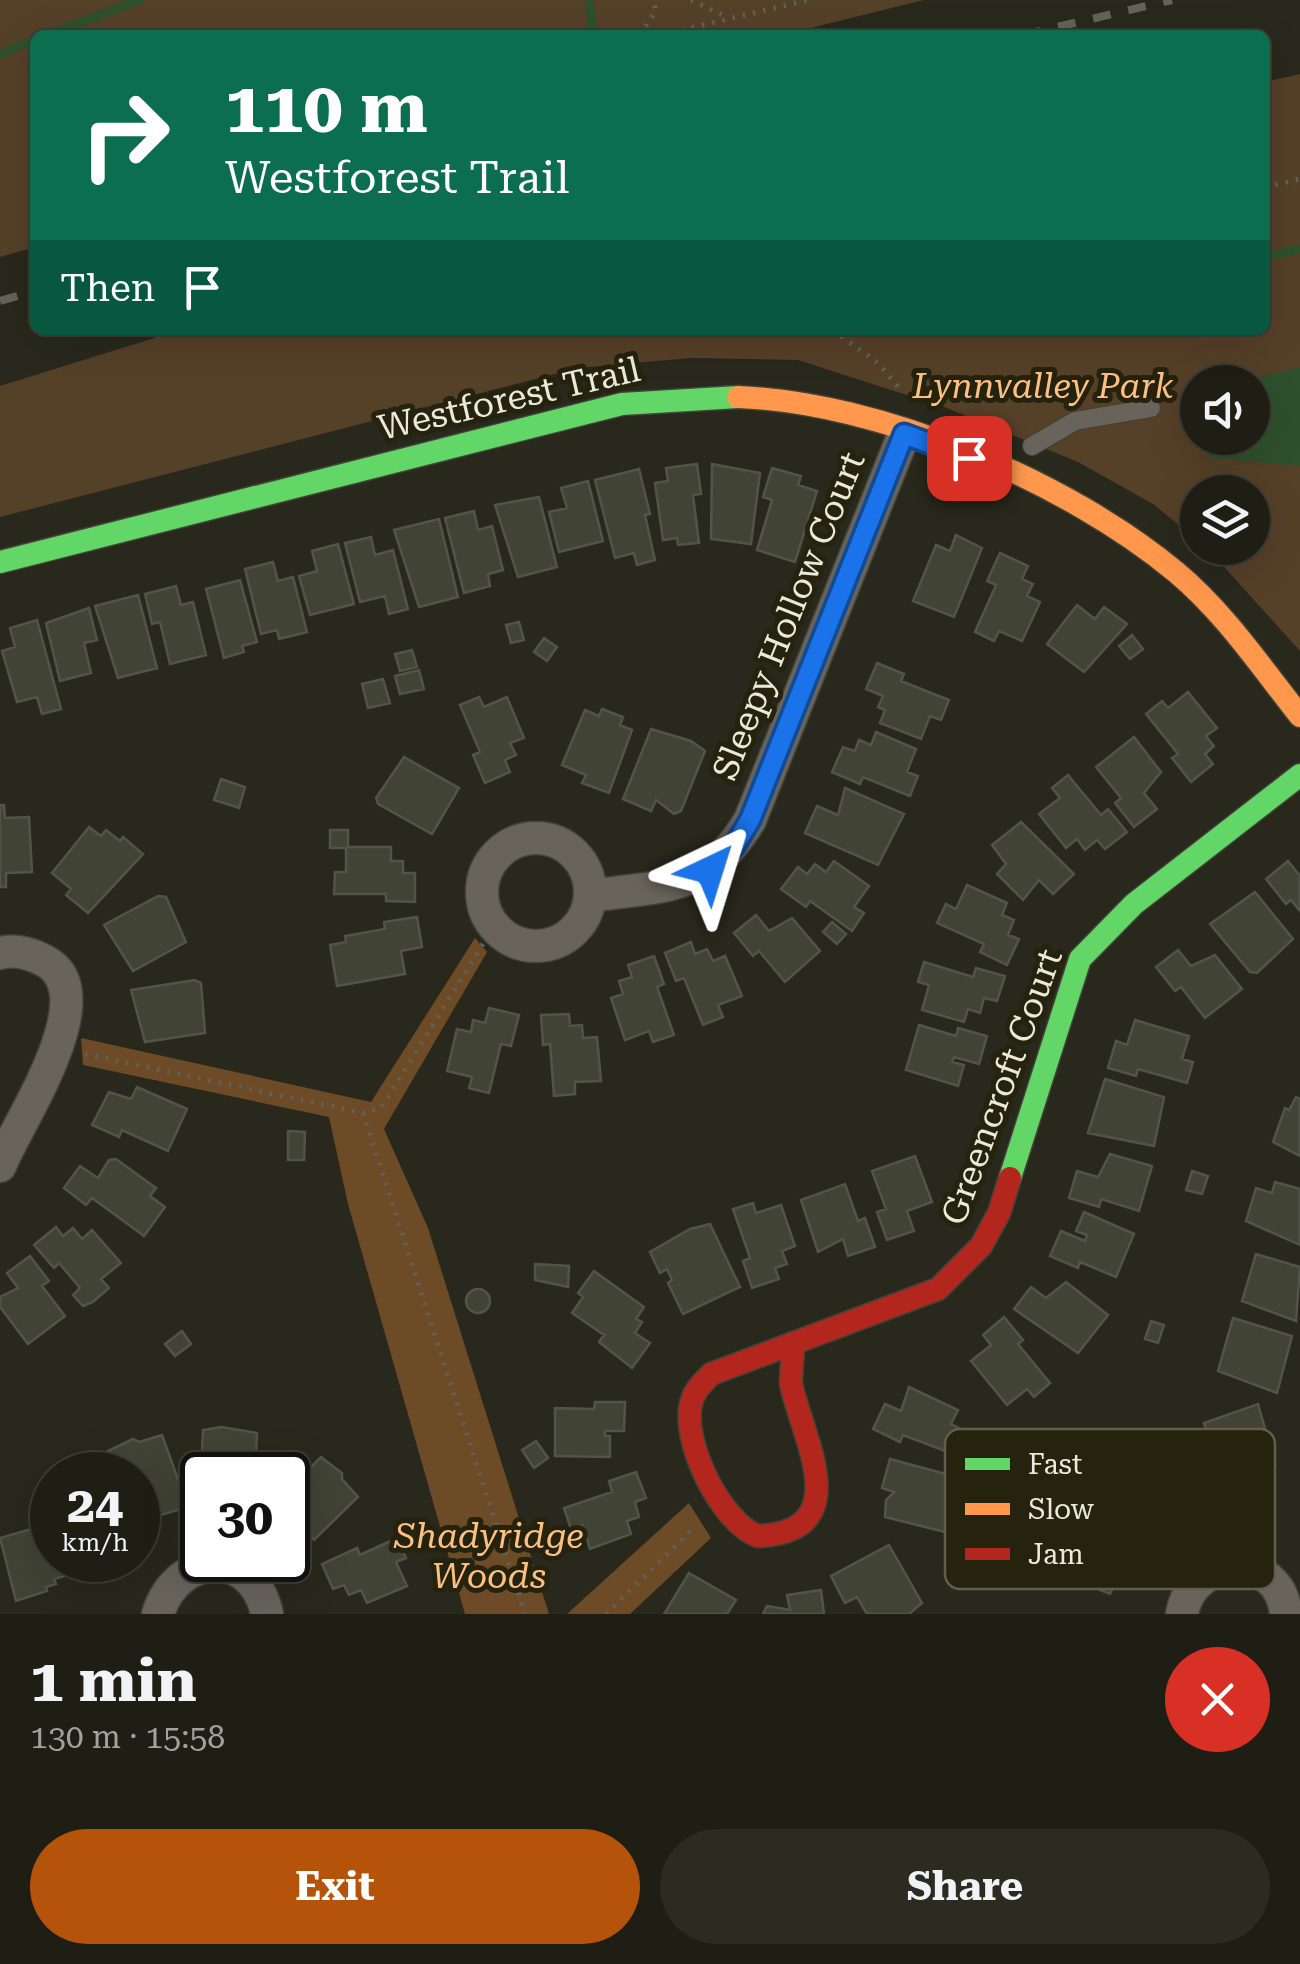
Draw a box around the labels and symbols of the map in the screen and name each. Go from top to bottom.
street label: Westforest Trail [374,349,644,449]
park label: Lynnvalley Park [912,366,1174,407]
pin [927,416,1012,501]
street label: Sleepy Hollow Court [704,446,874,786]
position arrow [658,818,762,922]
street label: Greencroft Court [933,944,1071,1230]
legend [945,1429,1275,1589]
text: Fast [1028,1448,1082,1481]
speed limit sign: 30 [180,1452,310,1582]
text: Slow [1028,1493,1095,1526]
park label: Shadyridge Woods [393,1516,584,1597]
text: Jam [1028,1538,1084,1571]

